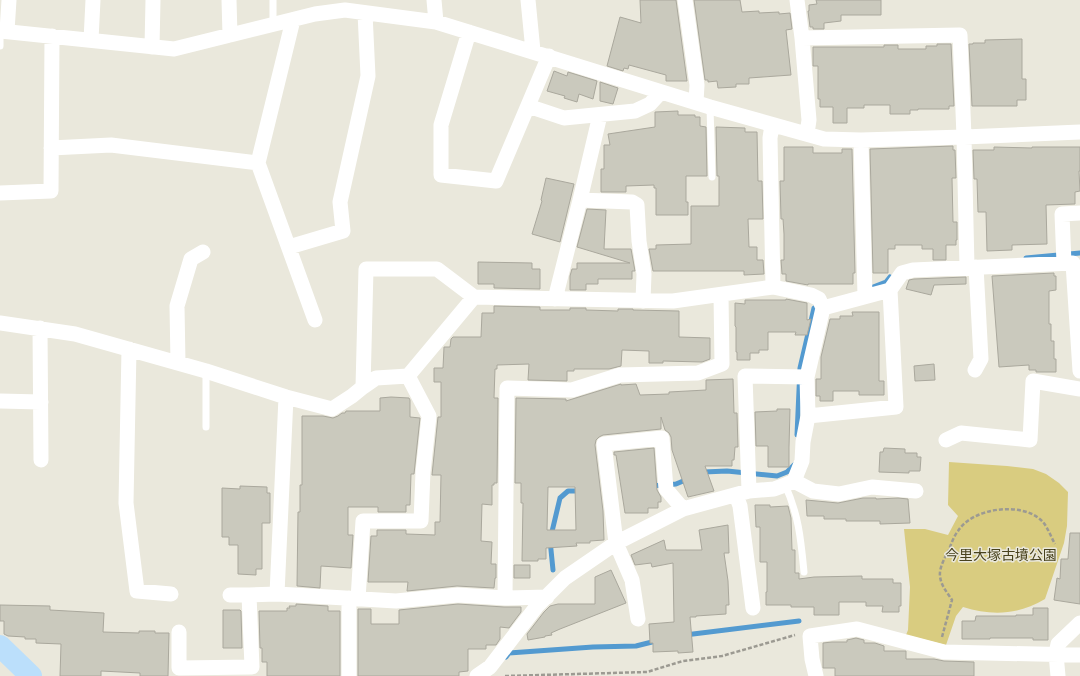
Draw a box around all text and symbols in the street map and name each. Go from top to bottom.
park label: 今里大塚古墳公園 [945,546,1057,564]

